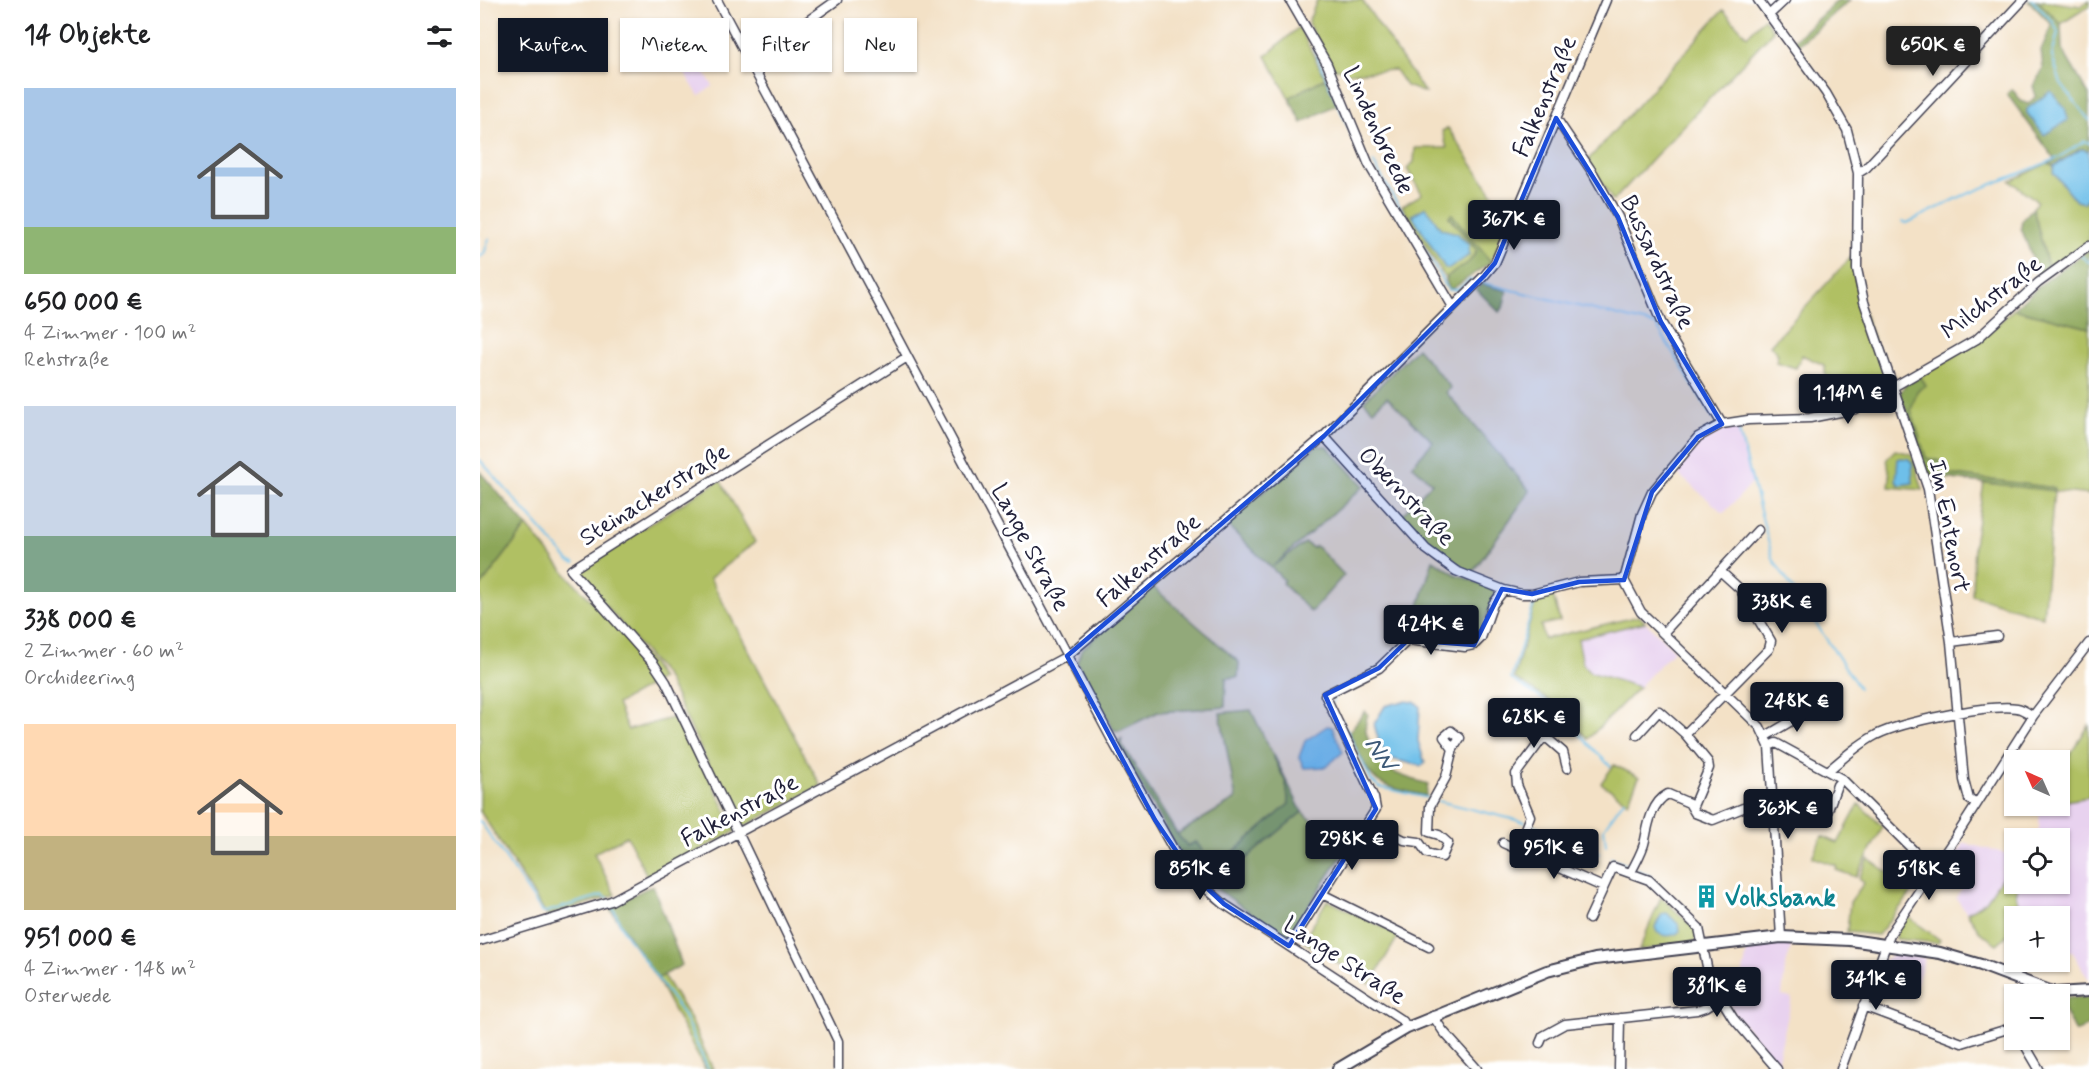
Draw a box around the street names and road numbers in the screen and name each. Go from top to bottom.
street label: Falkenstraße [1506,31,1585,162]
street label: Lindenbreede [1335,62,1421,200]
street label: Bussardstraße [1612,191,1701,335]
street label: Milchstraße [1935,249,2049,347]
street label: Steinackerstraße [574,437,736,554]
street label: Obernstraße [1351,441,1461,553]
street label: Im Entenort [1920,457,1977,595]
street label: Lange Straße [981,478,1076,618]
street label: Falkenstraße [1090,507,1208,615]
street label: Falkenstraße [676,767,804,855]
street label: Lange Straße [1276,910,1412,1014]

